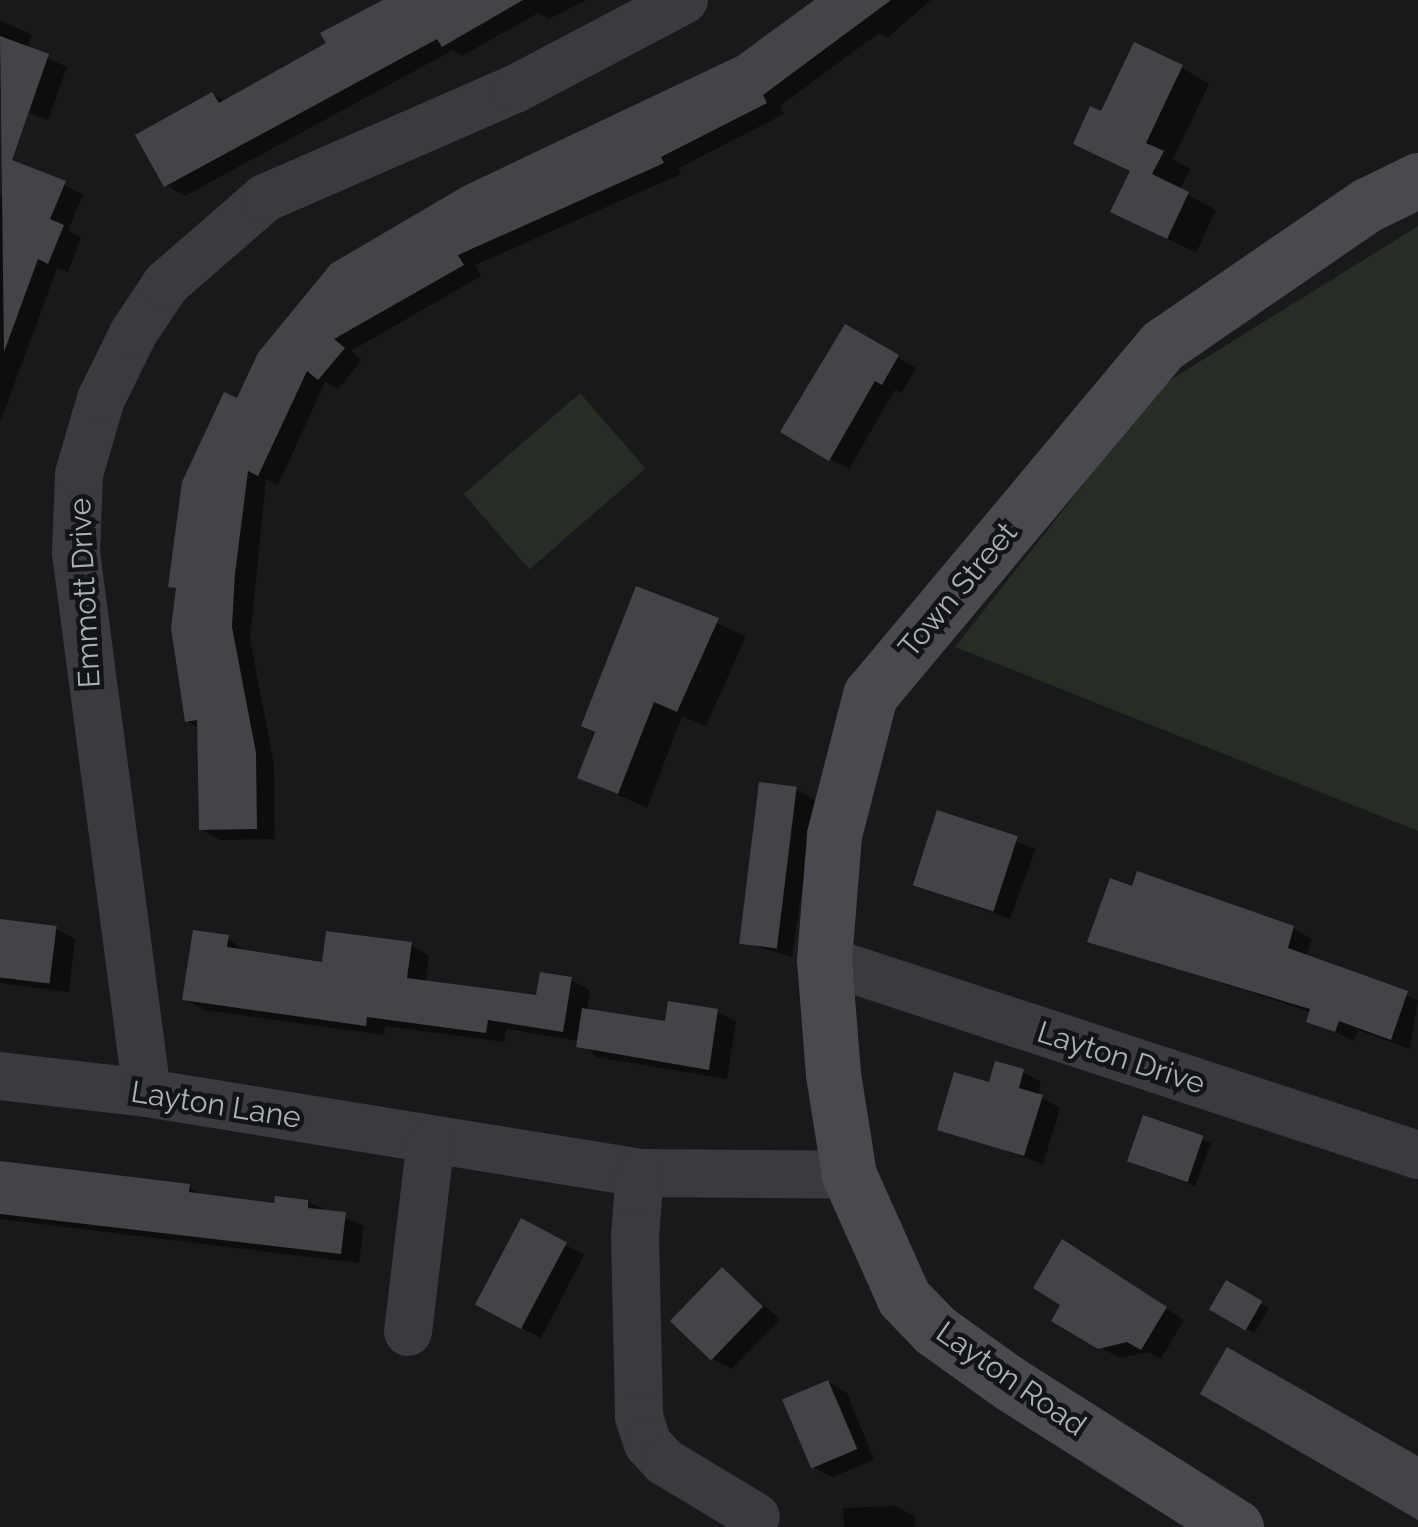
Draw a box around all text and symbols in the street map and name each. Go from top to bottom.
street label: Emmott Drive [62,497,108,689]
street label: Town Street [891,515,1025,665]
street label: Layton Drive [1033,1014,1209,1102]
street label: Layton Lane [129,1074,303,1136]
street label: Layton Road [929,1314,1093,1444]

